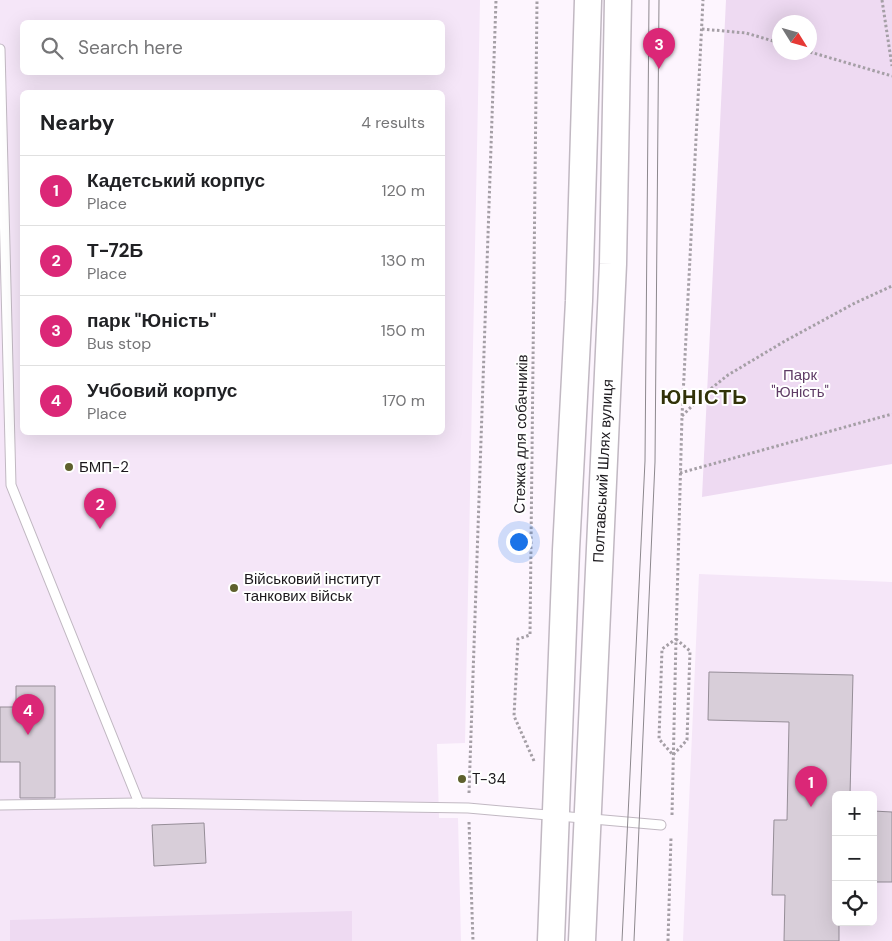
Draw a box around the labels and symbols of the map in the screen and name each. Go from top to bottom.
north arrow [772,15,817,60]
pin: 3 [643,28,675,69]
street label: Стежка для собачників [510,354,532,514]
park label: Парк "Юність" [771,365,829,402]
street label: Полтавський Шлях вулиця [588,379,618,563]
district label: ЮНІСТЬ [660,384,748,410]
place label: БМП-2 [79,457,129,477]
marker: БМП-2 [63,461,75,473]
pin: 2 [84,488,116,529]
your location [506,529,532,555]
place label: Військовий інститут танкових військ [244,569,381,606]
marker: Військовий інститут танкових військ [228,582,240,594]
pin: 4 [12,694,44,735]
pin: 1 [795,766,827,807]
place label: T-34 [472,769,506,789]
marker: T-34 [456,773,468,785]

